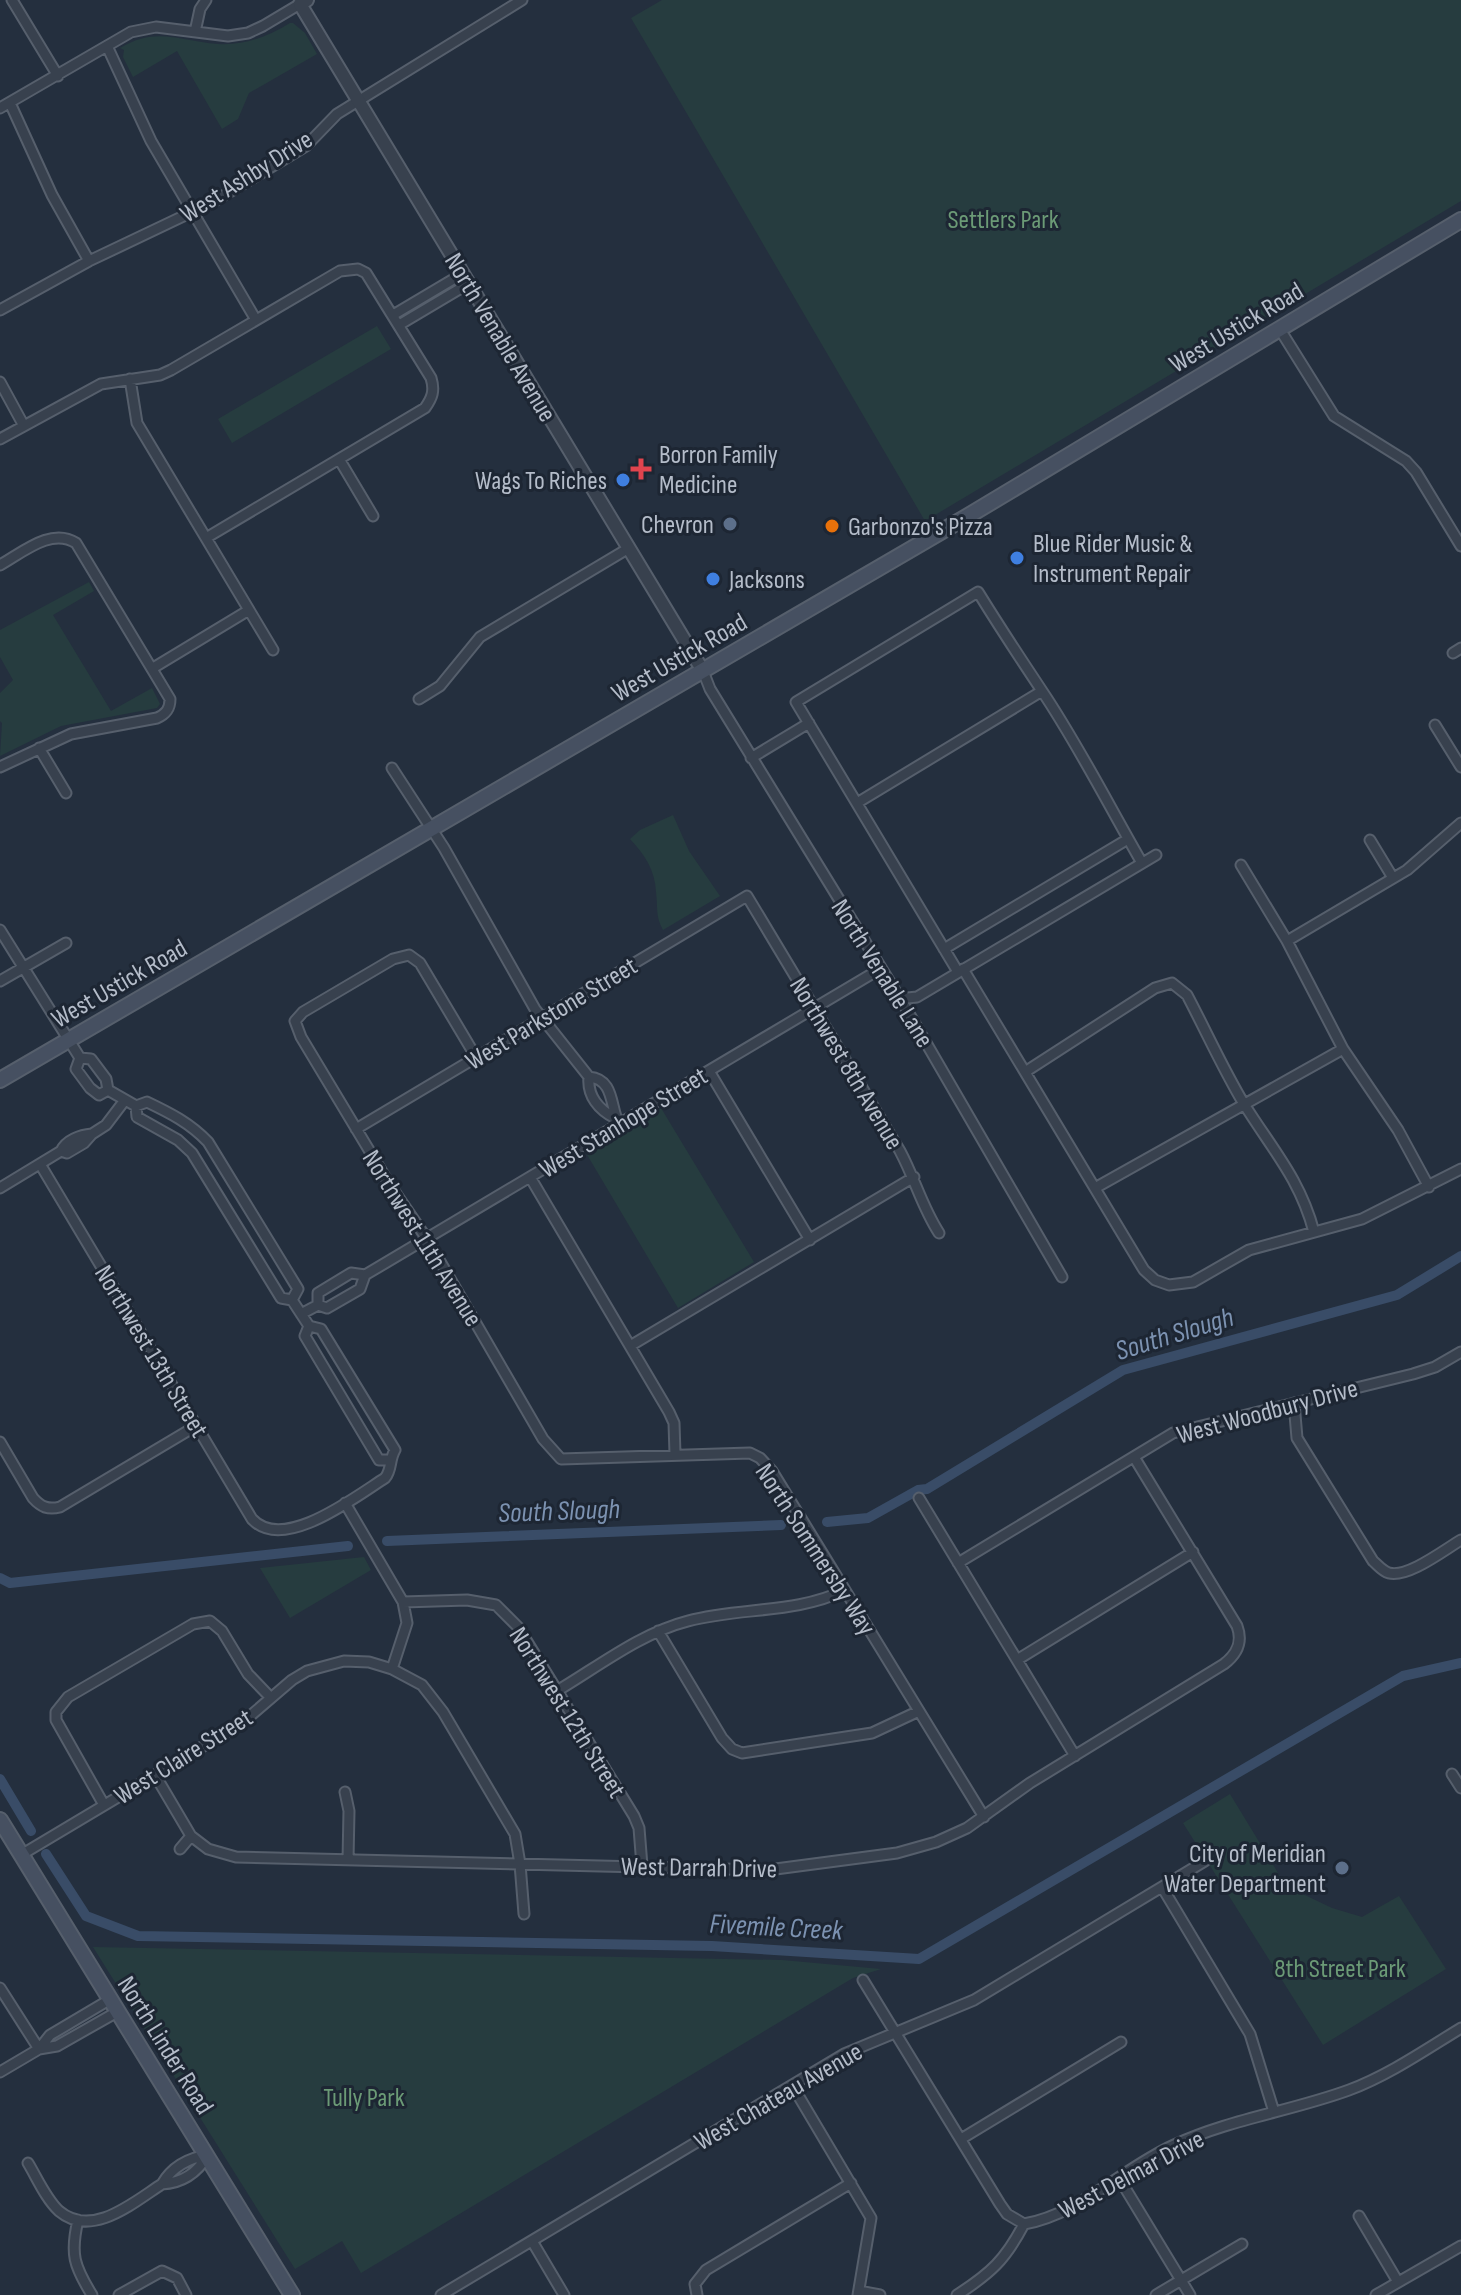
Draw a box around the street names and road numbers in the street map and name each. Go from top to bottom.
street label: West Ashby Drive [175,124,319,230]
street label: North Venable Avenue [437,248,562,428]
street label: West Ustick Road [1164,276,1310,380]
street label: West Ustick Road [607,607,753,709]
street label: North Venable Lane [824,894,940,1054]
street label: West Ustick Road [47,933,193,1035]
street label: West Parkstone Street [460,951,643,1078]
street label: Northwest 8th Avenue [782,972,909,1155]
street label: West Stanhope Street [534,1061,713,1186]
street label: Northwest 11th Avenue [355,1145,488,1333]
street label: Northwest 13th Street [87,1260,214,1443]
street label: West Woodbury Drive [1173,1373,1361,1452]
street label: North Sommersby Way [748,1458,882,1641]
street label: Northwest 12th Street [502,1622,632,1804]
street label: West Claire Street [109,1702,259,1812]
street label: West Darrah Drive [621,1852,777,1885]
street label: North Linder Road [110,1971,219,2121]
street label: West Chateau Avenue [689,2037,868,2158]
street label: West Delmar Drive [1054,2124,1210,2227]

